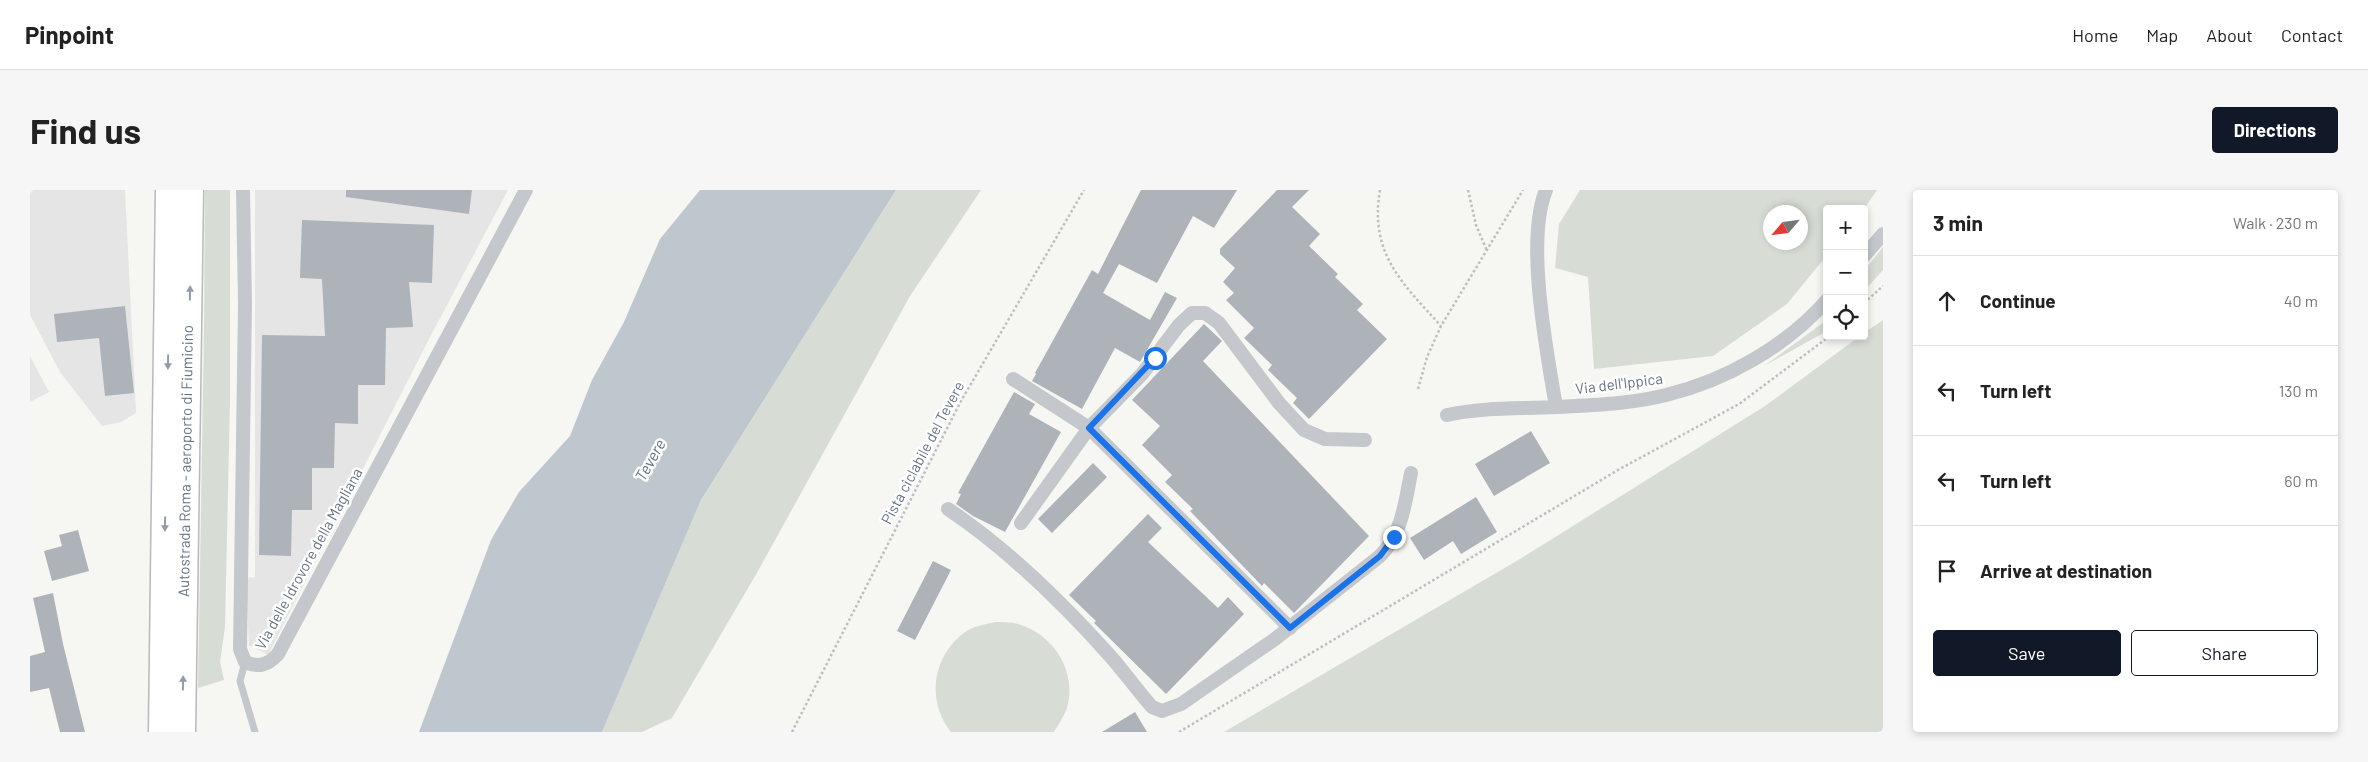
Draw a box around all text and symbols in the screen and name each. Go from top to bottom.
text: Pinpoint [25,20,114,49]
text: Home [2072,24,2118,46]
text: Map [2146,24,2178,46]
text: About [2206,24,2253,46]
text: Contact [2281,24,2343,46]
button: Directions [2212,107,2338,153]
text: Find us [30,109,141,151]
north arrow [1763,205,1808,250]
map controls [1823,205,1868,340]
button: + [1823,205,1868,250]
text: 3 min [1933,210,1983,235]
text: Walk · 230 m [2233,213,2318,232]
button: − [1823,250,1868,295]
one-way arrow [186,285,194,301]
icon: ahead [1933,287,1961,315]
text: Continue [1980,289,2056,312]
text: 40 m [2284,291,2318,310]
button: locate [1823,295,1868,340]
street label: Autostrada Roma - aeroporto di Fiumicino [174,325,196,597]
route start [1144,347,1167,370]
one-way arrow [164,354,172,370]
street label: Via dell'Ippica [1574,369,1664,397]
icon: left [1933,377,1961,405]
street label: Pista ciclabile del Tevere [877,378,967,527]
text: Turn left [1980,379,2051,402]
text: 130 m [2279,381,2318,400]
water label: Tevere [630,435,669,484]
street label: Via delle Idrovore della Magliana [251,464,366,653]
icon: left [1933,467,1961,495]
text: Turn left [1980,469,2051,492]
text: 60 m [2284,471,2318,490]
one-way arrow [161,517,169,533]
route end [1383,526,1406,549]
icon: arrive [1933,557,1961,585]
text: Arrive at destination [1980,559,2152,582]
button: Save [1933,630,2121,676]
button: Share [2131,630,2318,676]
one-way arrow [179,675,187,691]

